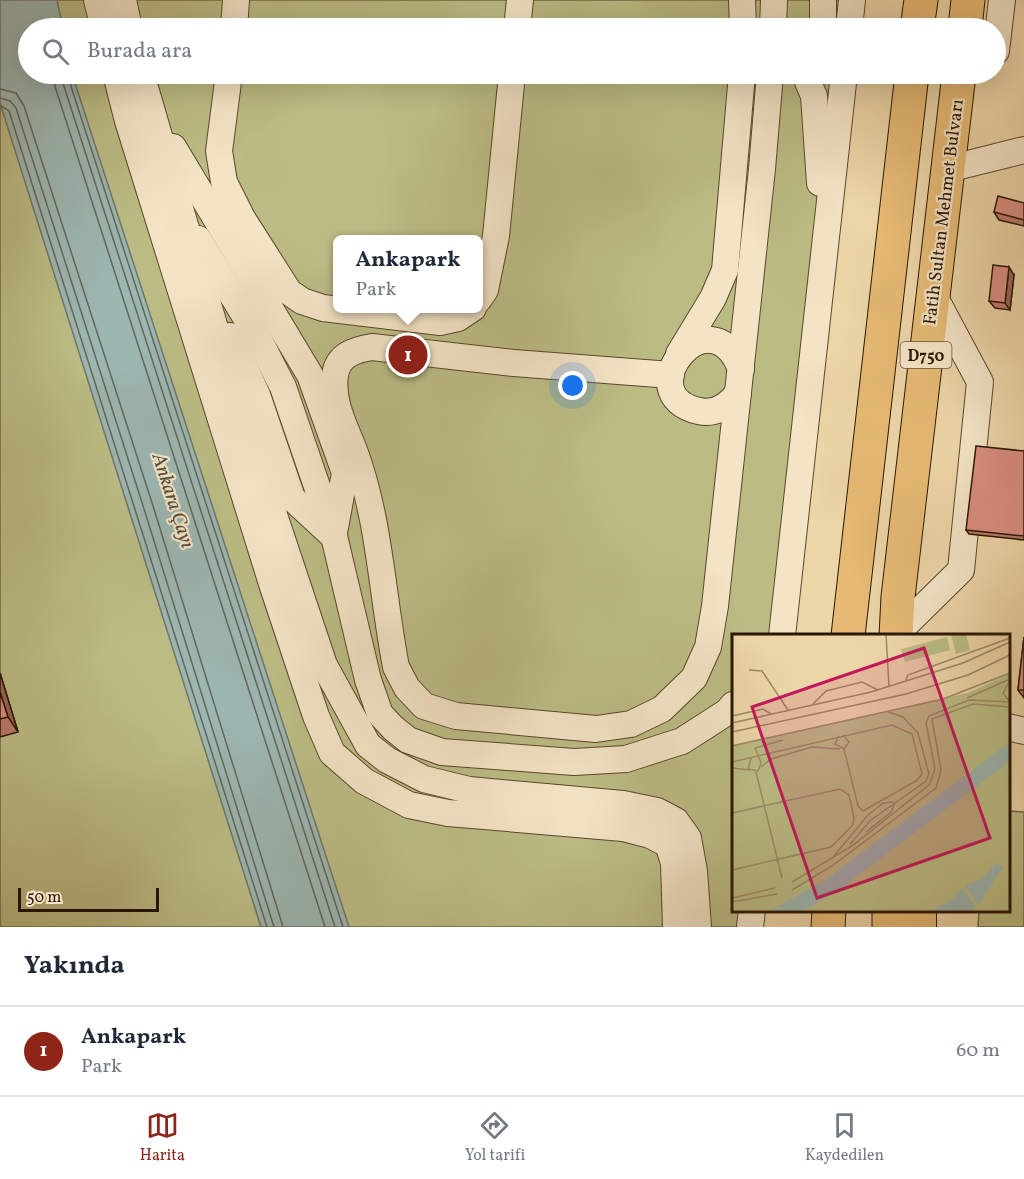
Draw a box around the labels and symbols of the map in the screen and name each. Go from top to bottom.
street label: Fatih Sultan Mehmet Bulvarı [918,98,971,326]
pin: 1 [388,332,428,378]
road number: D750 [900,342,952,368]
your location [558,371,587,400]
water label: Ankara Çayı [143,449,201,552]
inset map [732,634,1009,912]
scale bar [18,885,159,912]

